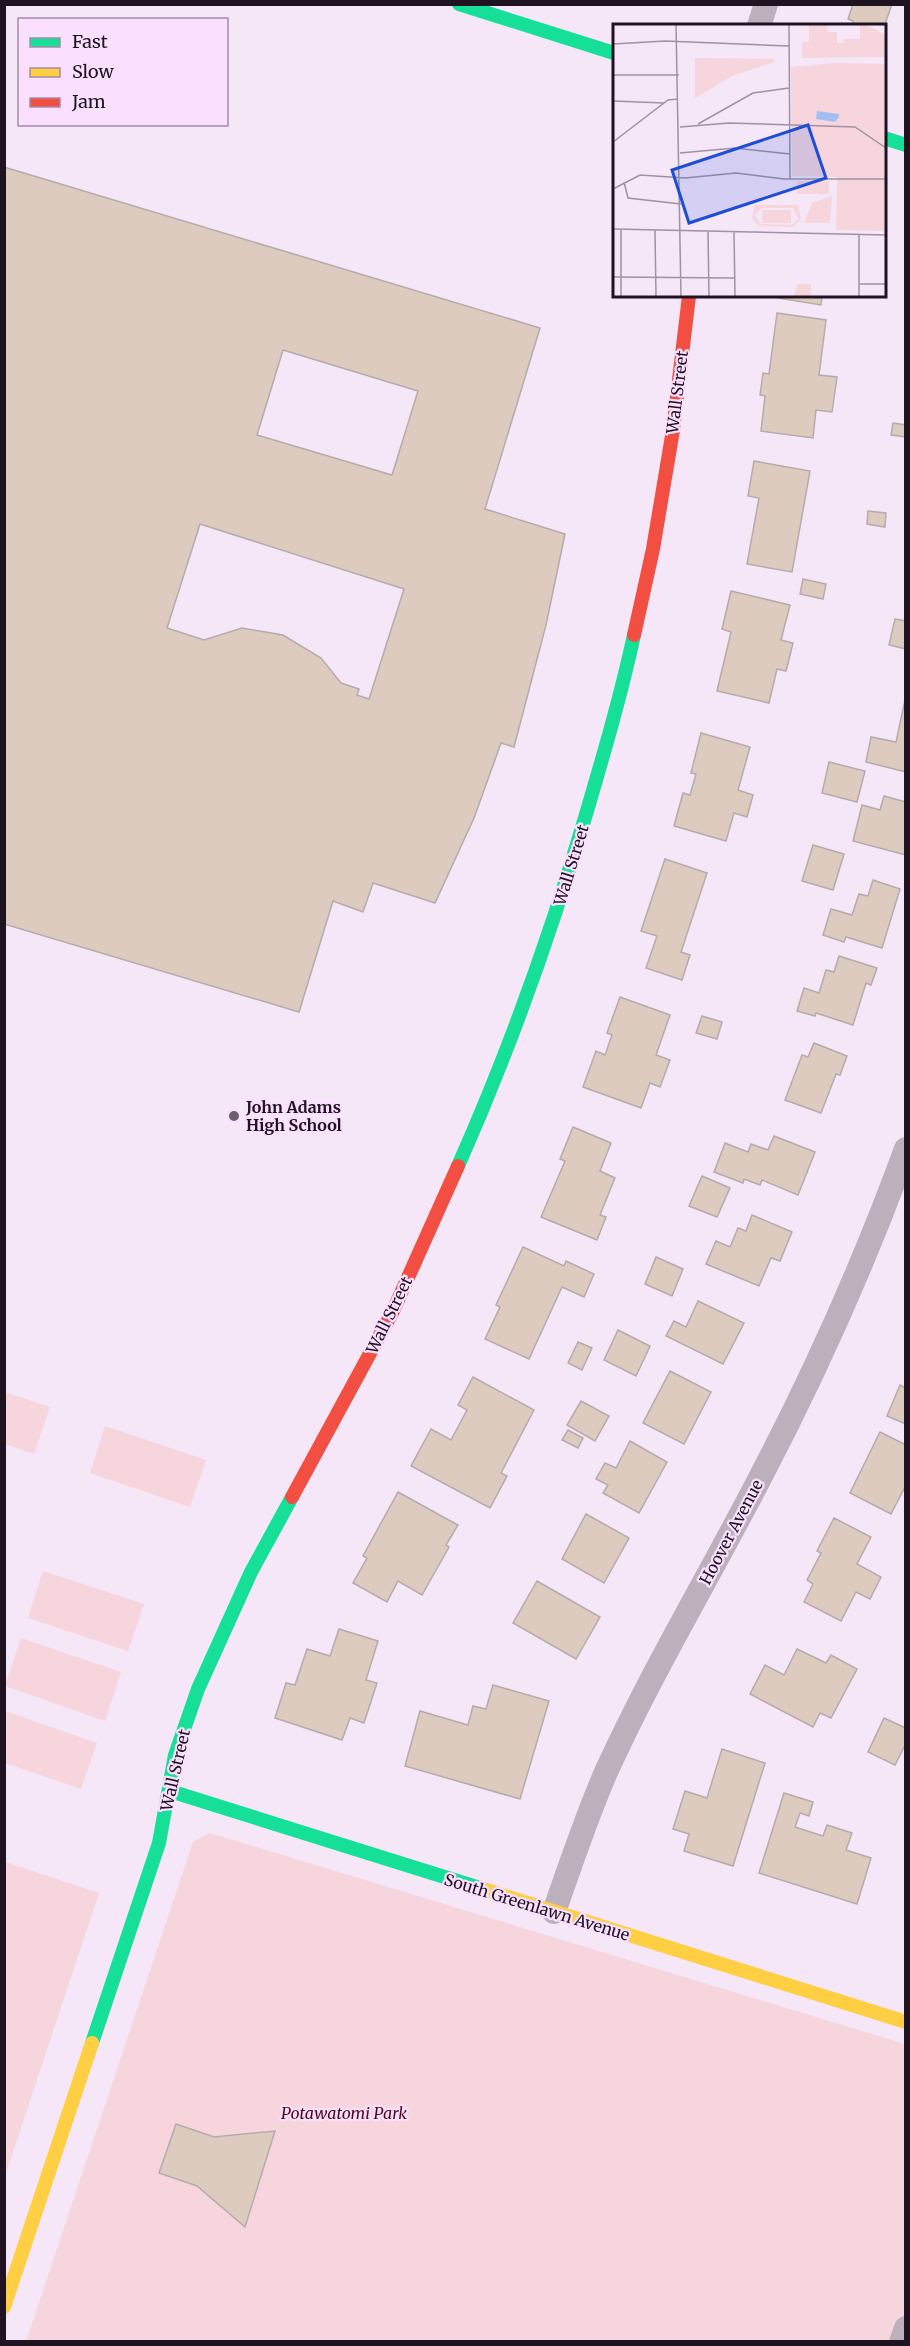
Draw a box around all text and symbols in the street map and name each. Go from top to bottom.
legend [18,18,228,126]
inset map [613,24,886,297]
text: Fast [72,30,108,53]
text: Slow [72,60,115,83]
text: Jam [71,90,106,113]
street label: Wall Street [662,349,692,436]
street label: Wall Street [549,821,593,909]
place label: John Adams High School [245,1097,342,1135]
marker: John Adams High School [227,1109,241,1123]
street label: Wall Street [361,1272,417,1358]
street label: Hoover Avenue [695,1476,767,1588]
street label: Wall Street [156,1726,194,1814]
street label: South Greenlawn Avenue [442,1869,632,1945]
park label: Potawatomi Park [281,2103,407,2123]

